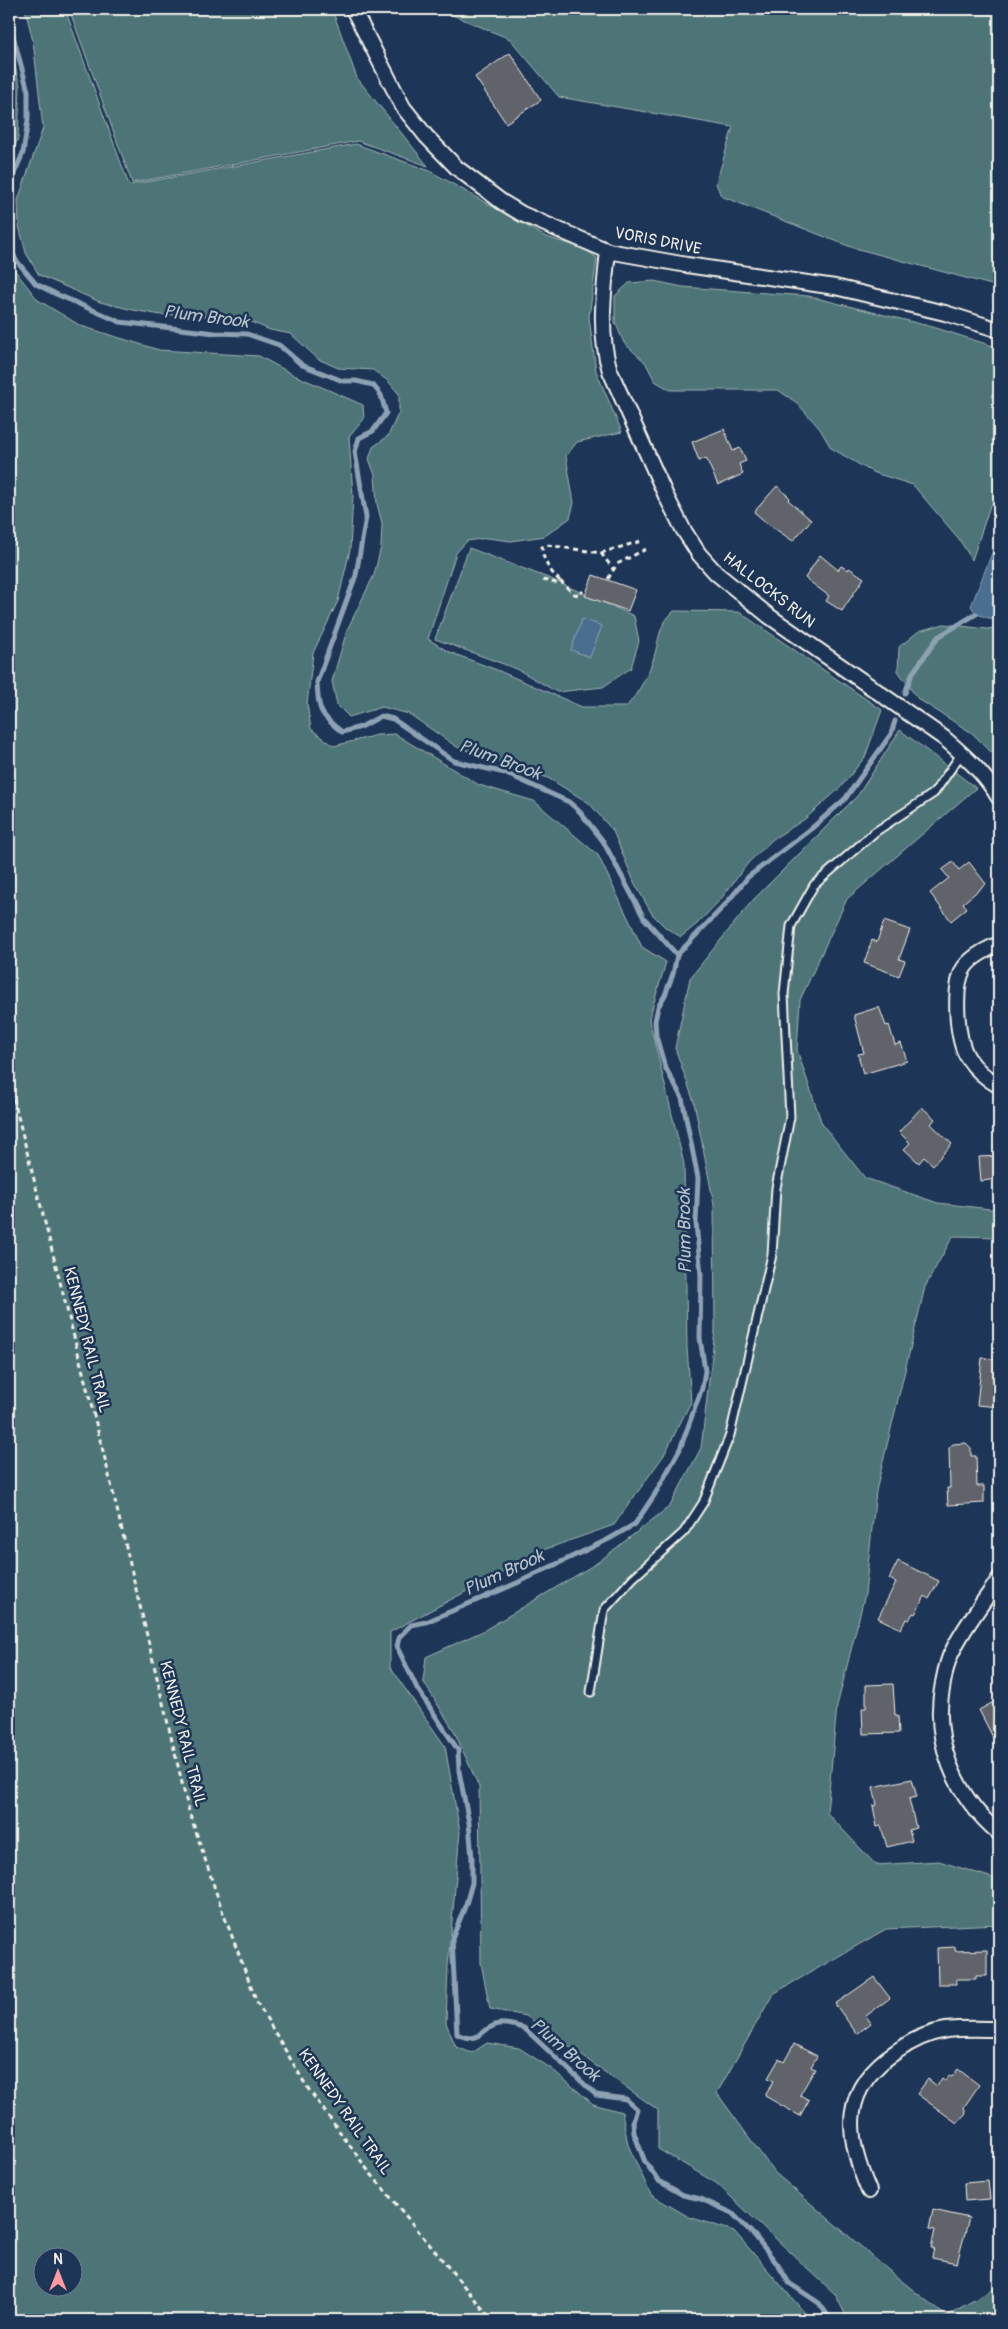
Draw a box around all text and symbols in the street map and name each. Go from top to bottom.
street label: VORIS DRIVE [613,223,703,259]
water label: Plum Brook [162,300,251,334]
street label: HALLOCKS RUN [719,548,819,632]
water label: Plum Brook [456,735,546,786]
water label: Plum Brook [673,1186,697,1274]
street label: KENNEDY RAIL TRAIL [59,1265,115,1415]
water label: Plum Brook [460,1544,549,1602]
street label: KENNEDY RAIL TRAIL [155,1659,211,1809]
water label: Plum Brook [525,2013,606,2088]
street label: KENNEDY RAIL TRAIL [294,2045,396,2179]
north arrow [32,2246,82,2296]
text: N [53,2251,63,2268]

